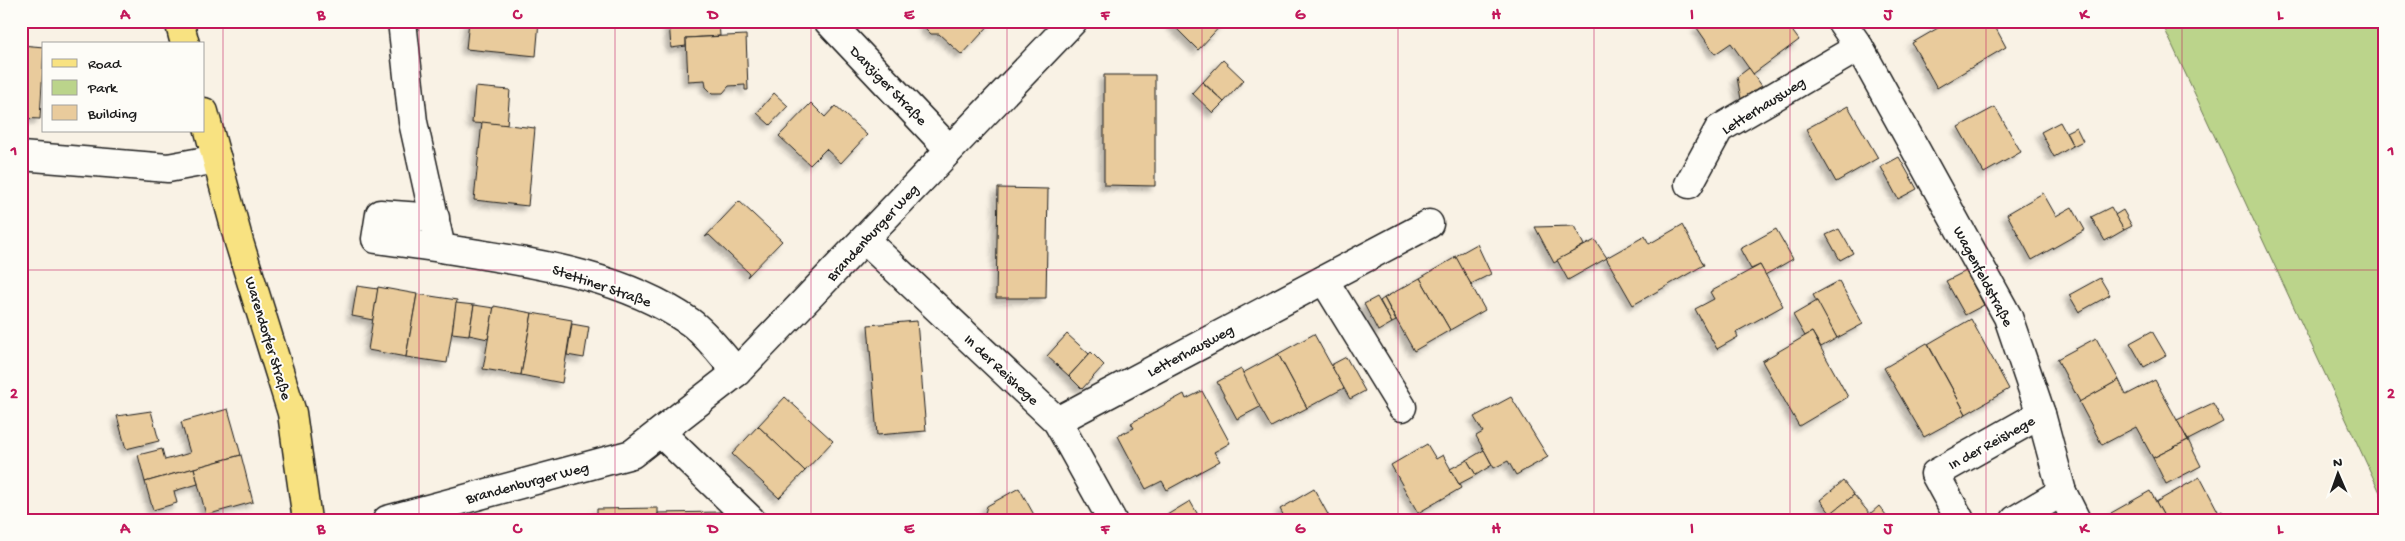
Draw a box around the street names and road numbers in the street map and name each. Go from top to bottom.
street label: Danziger Straße [844,42,930,130]
street label: Letterhausweg [1719,74,1809,140]
street label: Brandenburger Weg [823,181,923,287]
street label: Wagenfeldstraße [1948,224,2016,330]
street label: Stettiner Straße [549,262,654,312]
street label: Warendorfer Straße [240,275,294,403]
street label: Letterhausweg [1145,321,1237,382]
street label: In der Reishege [959,331,1042,410]
street label: In der Reishege [1946,412,2039,475]
street label: Brandenburger Weg [463,459,591,509]

